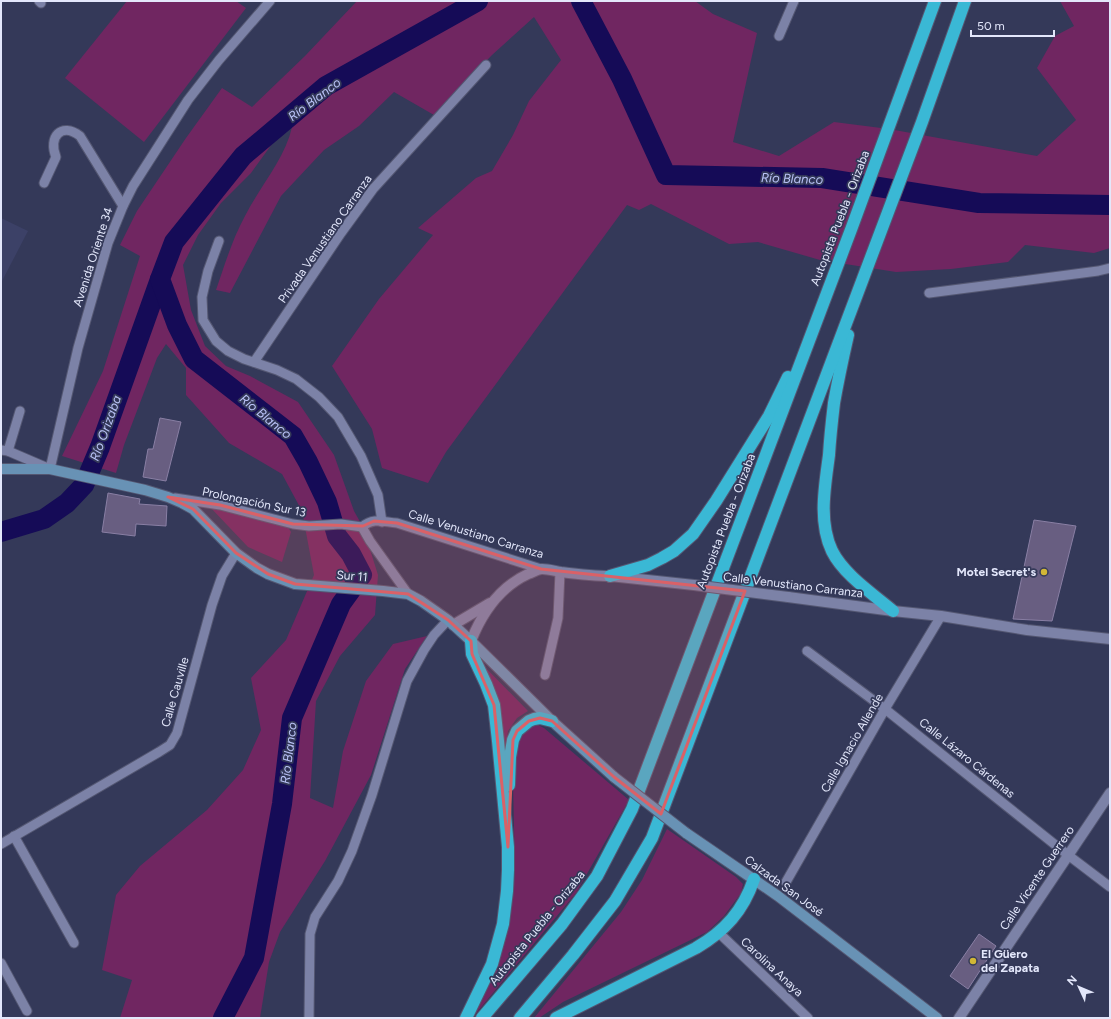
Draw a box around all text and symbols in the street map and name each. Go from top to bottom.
scale bar [971,12,1054,38]
text: 50 m [977,19,1005,33]
water label: Río Blanco [285,74,344,124]
street label: Autopista Puebla - Orizaba [808,148,872,288]
water label: Río Blanco [761,170,824,187]
street label: Privada Venustiano Carranza [275,172,375,306]
street label: Avenida Oriente 34 [70,205,116,308]
water label: Río Blanco [237,391,295,442]
water label: Río Orizaba [87,393,124,463]
street label: Autopista Puebla - Orizaba [694,451,758,591]
street label: Prolongación Sur 13 [201,484,307,520]
street label: Calle Venustiano Carranza [407,507,545,561]
place label: Motel Secret's [957,565,1036,579]
marker: Motel Secret's [1039,567,1049,577]
street label: Sur 11 [336,568,368,584]
street label: Calle Venustiano Carranza [722,569,864,601]
street label: Calle Cauville [158,655,192,728]
street label: Calle Ignacio Allende [818,691,886,795]
street label: Calle Lázaro Cárdenas [916,715,1018,801]
water label: Río Blanco [277,721,300,785]
street label: Calle Vicente Guerrero [997,823,1077,933]
street label: Calzada San José [742,853,826,920]
street label: Autopista Puebla - Orizaba [486,868,588,988]
street label: Carolina Anaya [738,935,806,999]
place label: El Güero del Zapata [981,947,1039,975]
marker: El Güero del Zapata [968,956,978,966]
north arrow [1059,967,1099,1007]
text: N [1065,973,1080,988]

